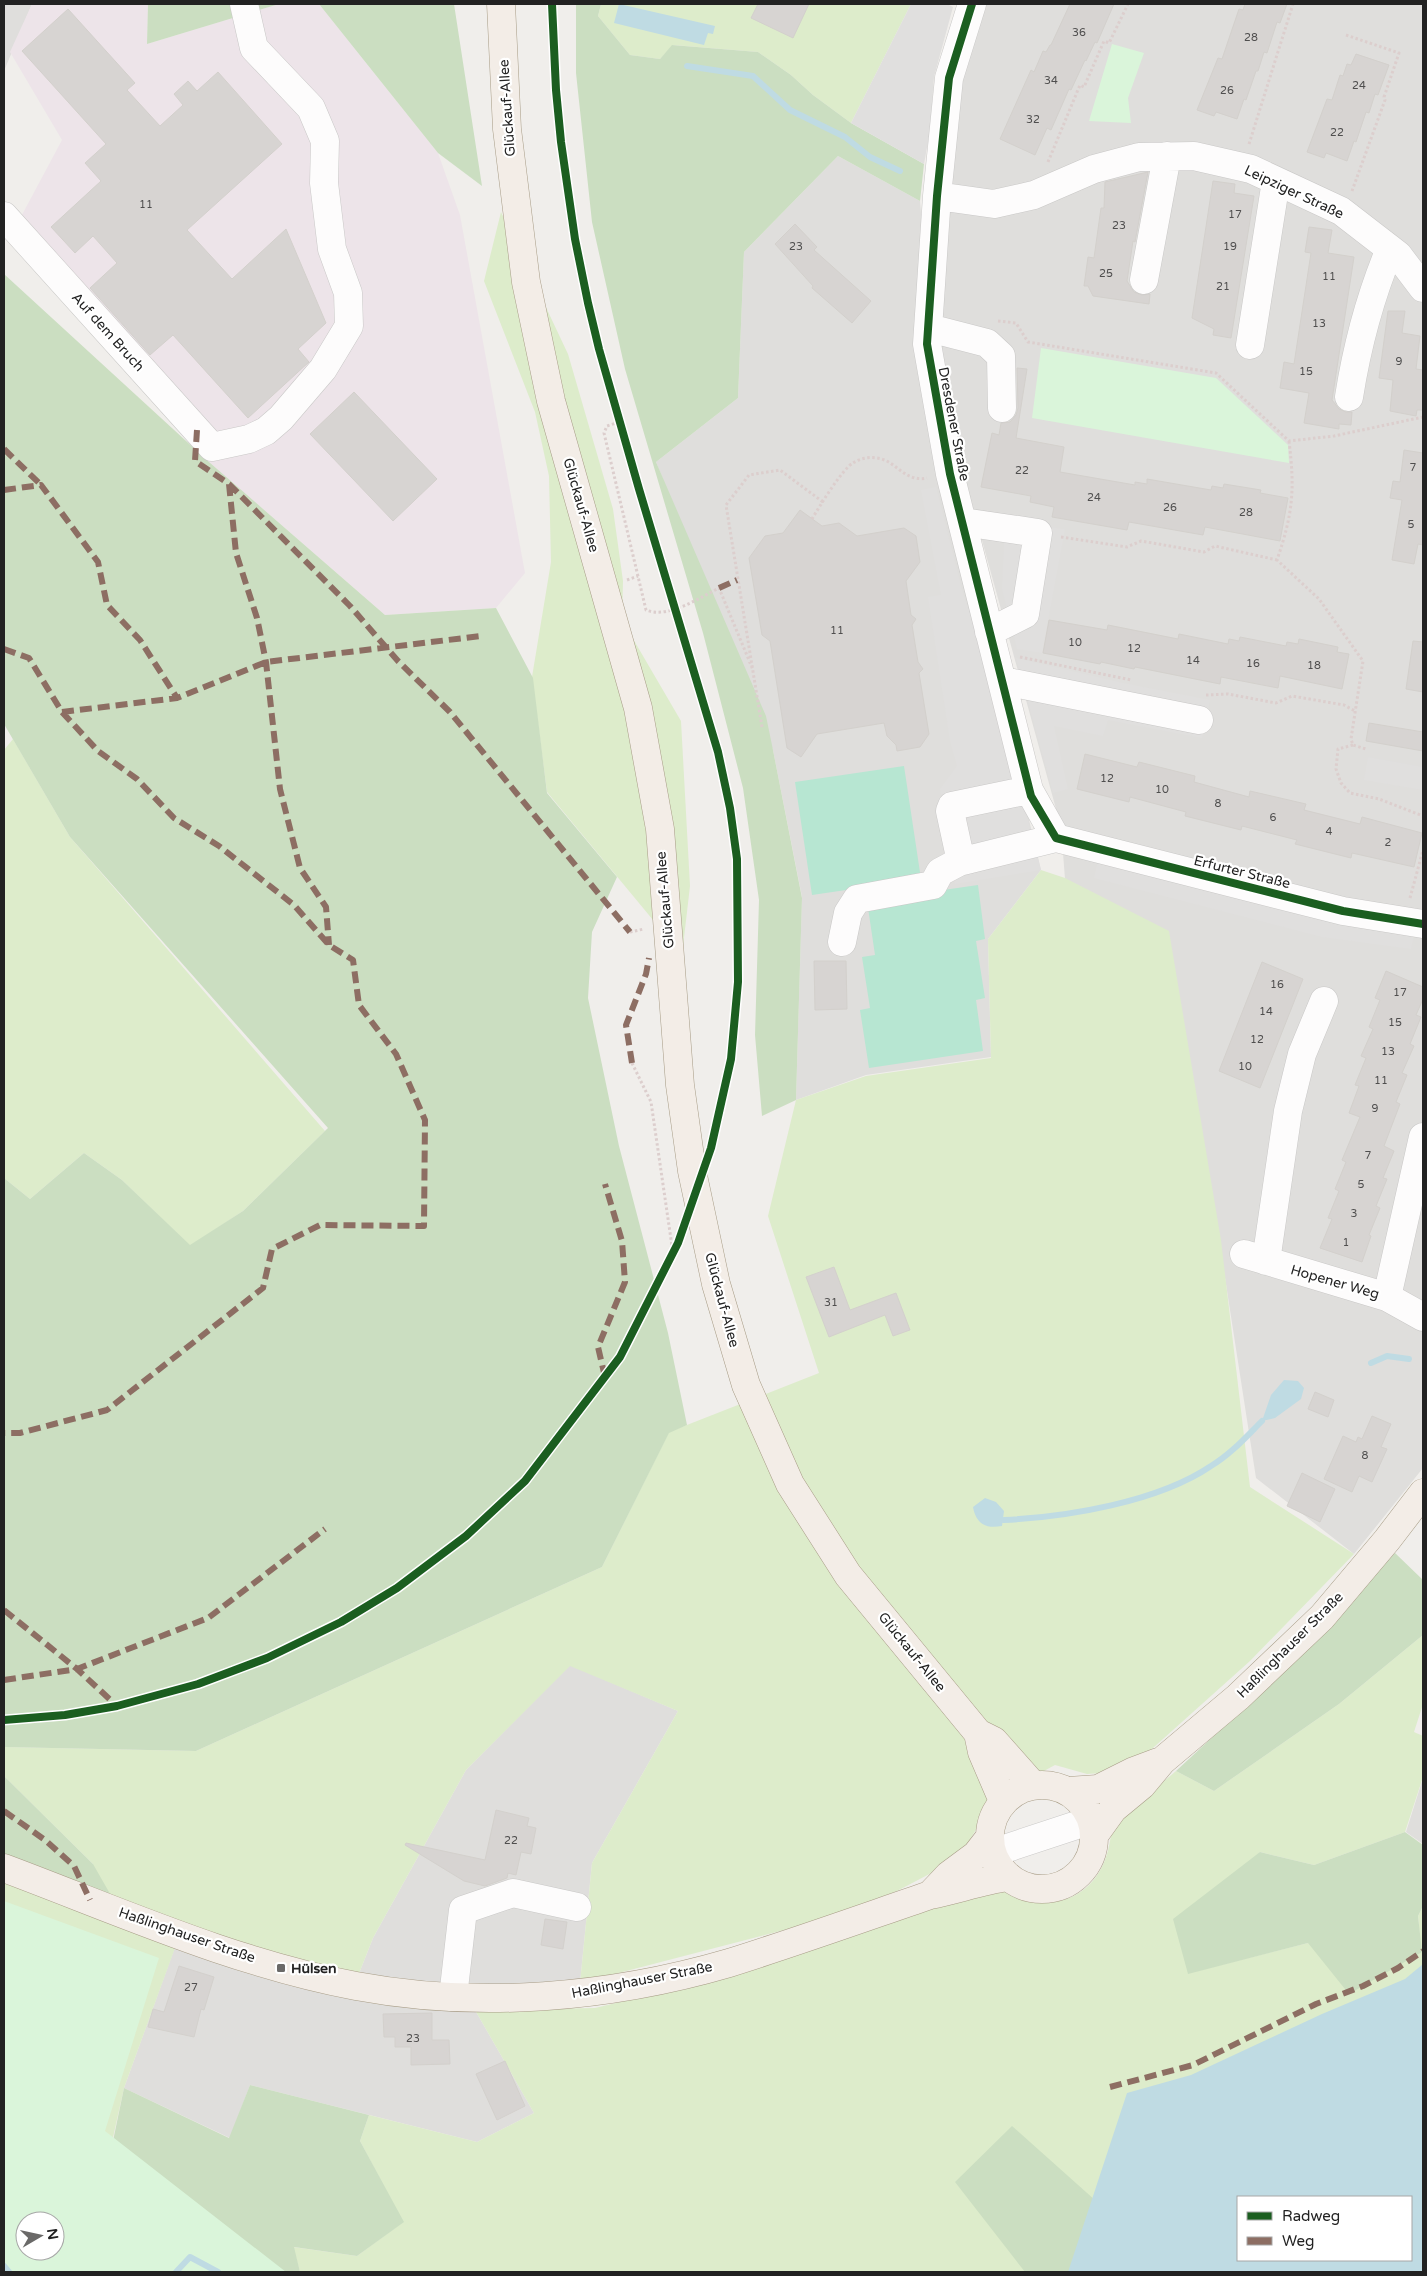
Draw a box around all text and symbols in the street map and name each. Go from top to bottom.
house number: 36 [1072,26,1086,39]
house number: 28 [1244,31,1258,44]
street label: Glückauf-Allee [495,59,519,157]
house number: 34 [1044,74,1058,87]
house number: 24 [1352,79,1366,92]
house number: 26 [1220,84,1234,97]
house number: 32 [1026,113,1040,126]
house number: 22 [1330,126,1344,139]
street label: Leipziger Straße [1242,162,1347,223]
house number: 11 [139,198,153,211]
house number: 17 [1228,208,1242,221]
house number: 23 [1112,219,1126,232]
house number: 23 [789,240,803,253]
house number: 19 [1223,240,1237,253]
house number: 25 [1099,267,1113,280]
house number: 11 [1322,270,1336,283]
house number: 21 [1216,280,1230,293]
street label: Auf dem Bruch [68,289,148,375]
house number: 13 [1312,317,1326,330]
house number: 9 [1396,355,1403,368]
house number: 15 [1299,365,1313,378]
street label: Dresdener Straße [935,366,973,482]
street label: Glückauf-Allee [559,456,603,554]
house number: 7 [1410,461,1417,474]
house number: 22 [1015,464,1029,477]
house number: 24 [1087,491,1101,504]
house number: 26 [1163,501,1177,514]
house number: 28 [1239,506,1253,519]
house number: 5 [1408,518,1415,531]
house number: 11 [830,624,844,637]
house number: 10 [1068,636,1082,649]
house number: 12 [1127,642,1141,655]
house number: 14 [1186,654,1200,667]
house number: 16 [1246,657,1260,670]
house number: 18 [1307,659,1321,672]
house number: 12 [1100,772,1114,785]
house number: 10 [1155,783,1169,796]
house number: 8 [1215,797,1222,810]
house number: 6 [1270,811,1277,824]
house number: 4 [1326,825,1333,838]
house number: 2 [1385,836,1392,849]
street label: Glückauf-Allee [652,851,678,949]
street label: Erfurter Straße [1192,852,1292,892]
house number: 16 [1270,978,1284,991]
house number: 17 [1393,986,1407,999]
house number: 14 [1259,1005,1273,1018]
house number: 15 [1388,1016,1402,1029]
house number: 12 [1250,1033,1264,1046]
house number: 13 [1381,1045,1395,1058]
house number: 10 [1238,1060,1252,1073]
house number: 11 [1374,1074,1388,1087]
house number: 9 [1372,1102,1379,1115]
house number: 7 [1365,1149,1372,1162]
house number: 5 [1358,1178,1365,1191]
house number: 3 [1351,1207,1358,1220]
house number: 1 [1343,1236,1349,1249]
street label: Glückauf-Allee [701,1251,743,1349]
street label: Hopener Weg [1289,1261,1381,1303]
house number: 31 [824,1296,838,1309]
house number: 8 [1362,1449,1369,1462]
street label: Haßlinghauser Straße [1233,1588,1347,1702]
street label: Glückauf-Allee [875,1609,949,1695]
house number: 22 [504,1834,518,1847]
street label: Haßlinghauser Straße [117,1904,257,1966]
street label: Haßlinghauser Straße [570,1958,714,2002]
place label: Hülsen [291,1960,337,1977]
marker: Hülsen [275,1962,287,1974]
house number: 27 [184,1981,198,1994]
house number: 23 [406,2032,420,2045]
legend [1237,2196,1412,2261]
text: Radweg [1282,2207,1340,2225]
north arrow [15,2211,65,2261]
text: N [43,2227,62,2241]
text: Weg [1282,2232,1314,2250]

